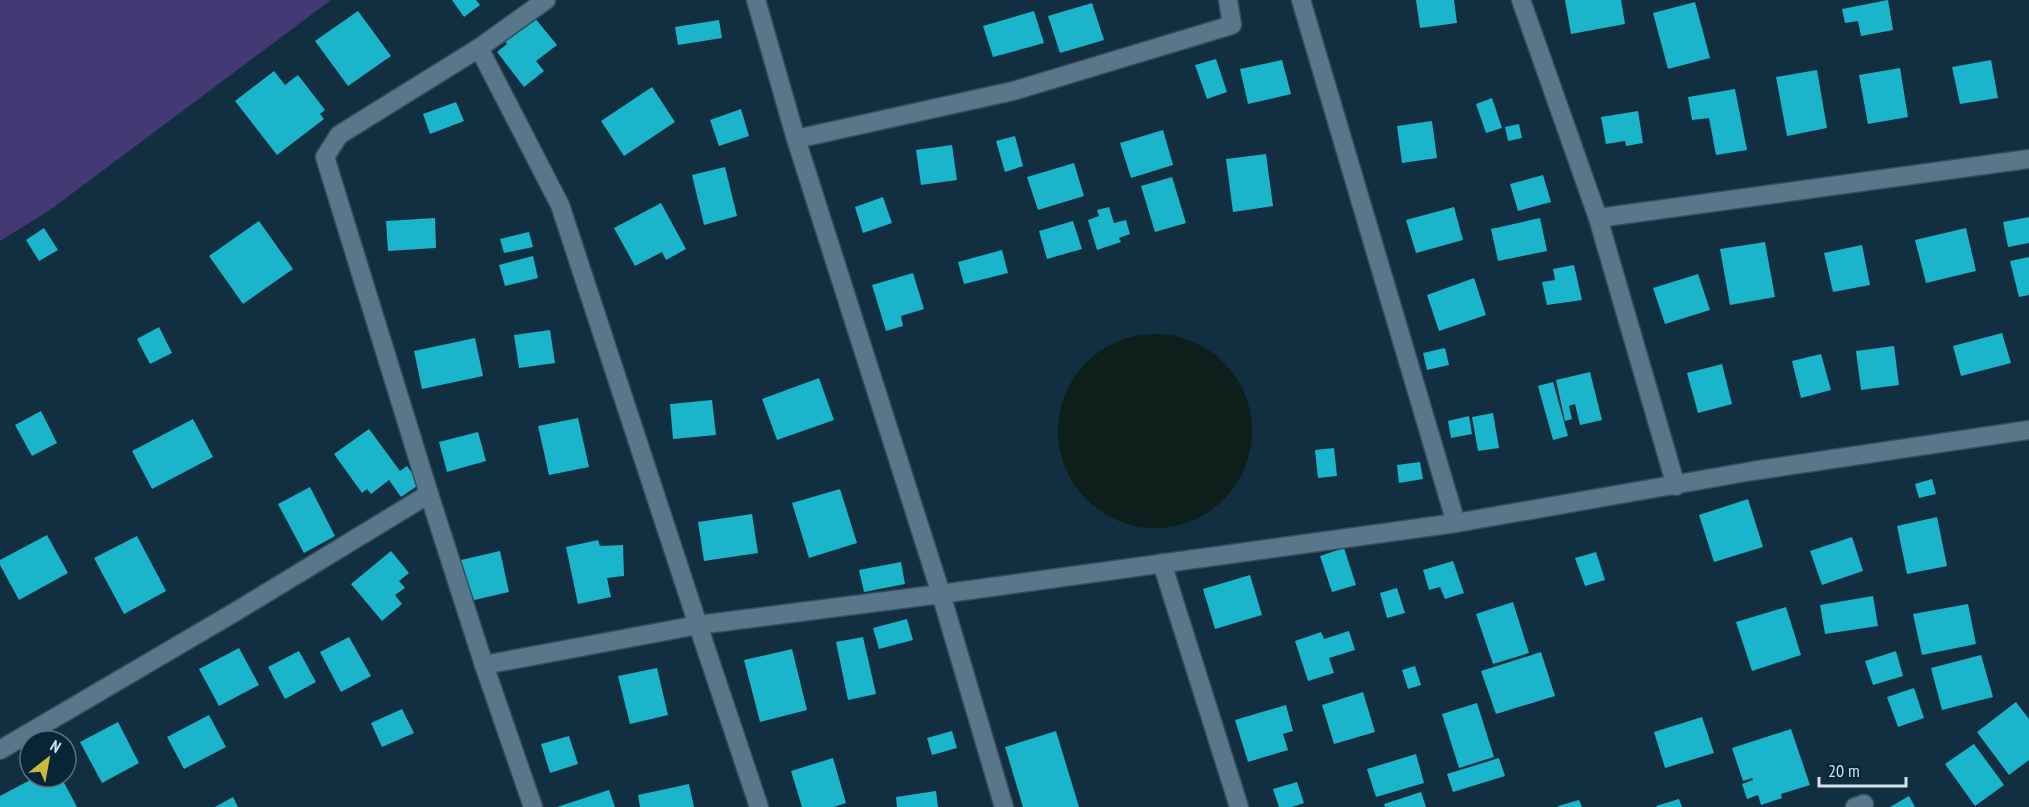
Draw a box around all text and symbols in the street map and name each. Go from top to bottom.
north arrow [18,729,78,789]
text: N [47,735,65,757]
scale bar [1819,750,1906,788]
text: 20 m [1828,759,1860,782]

